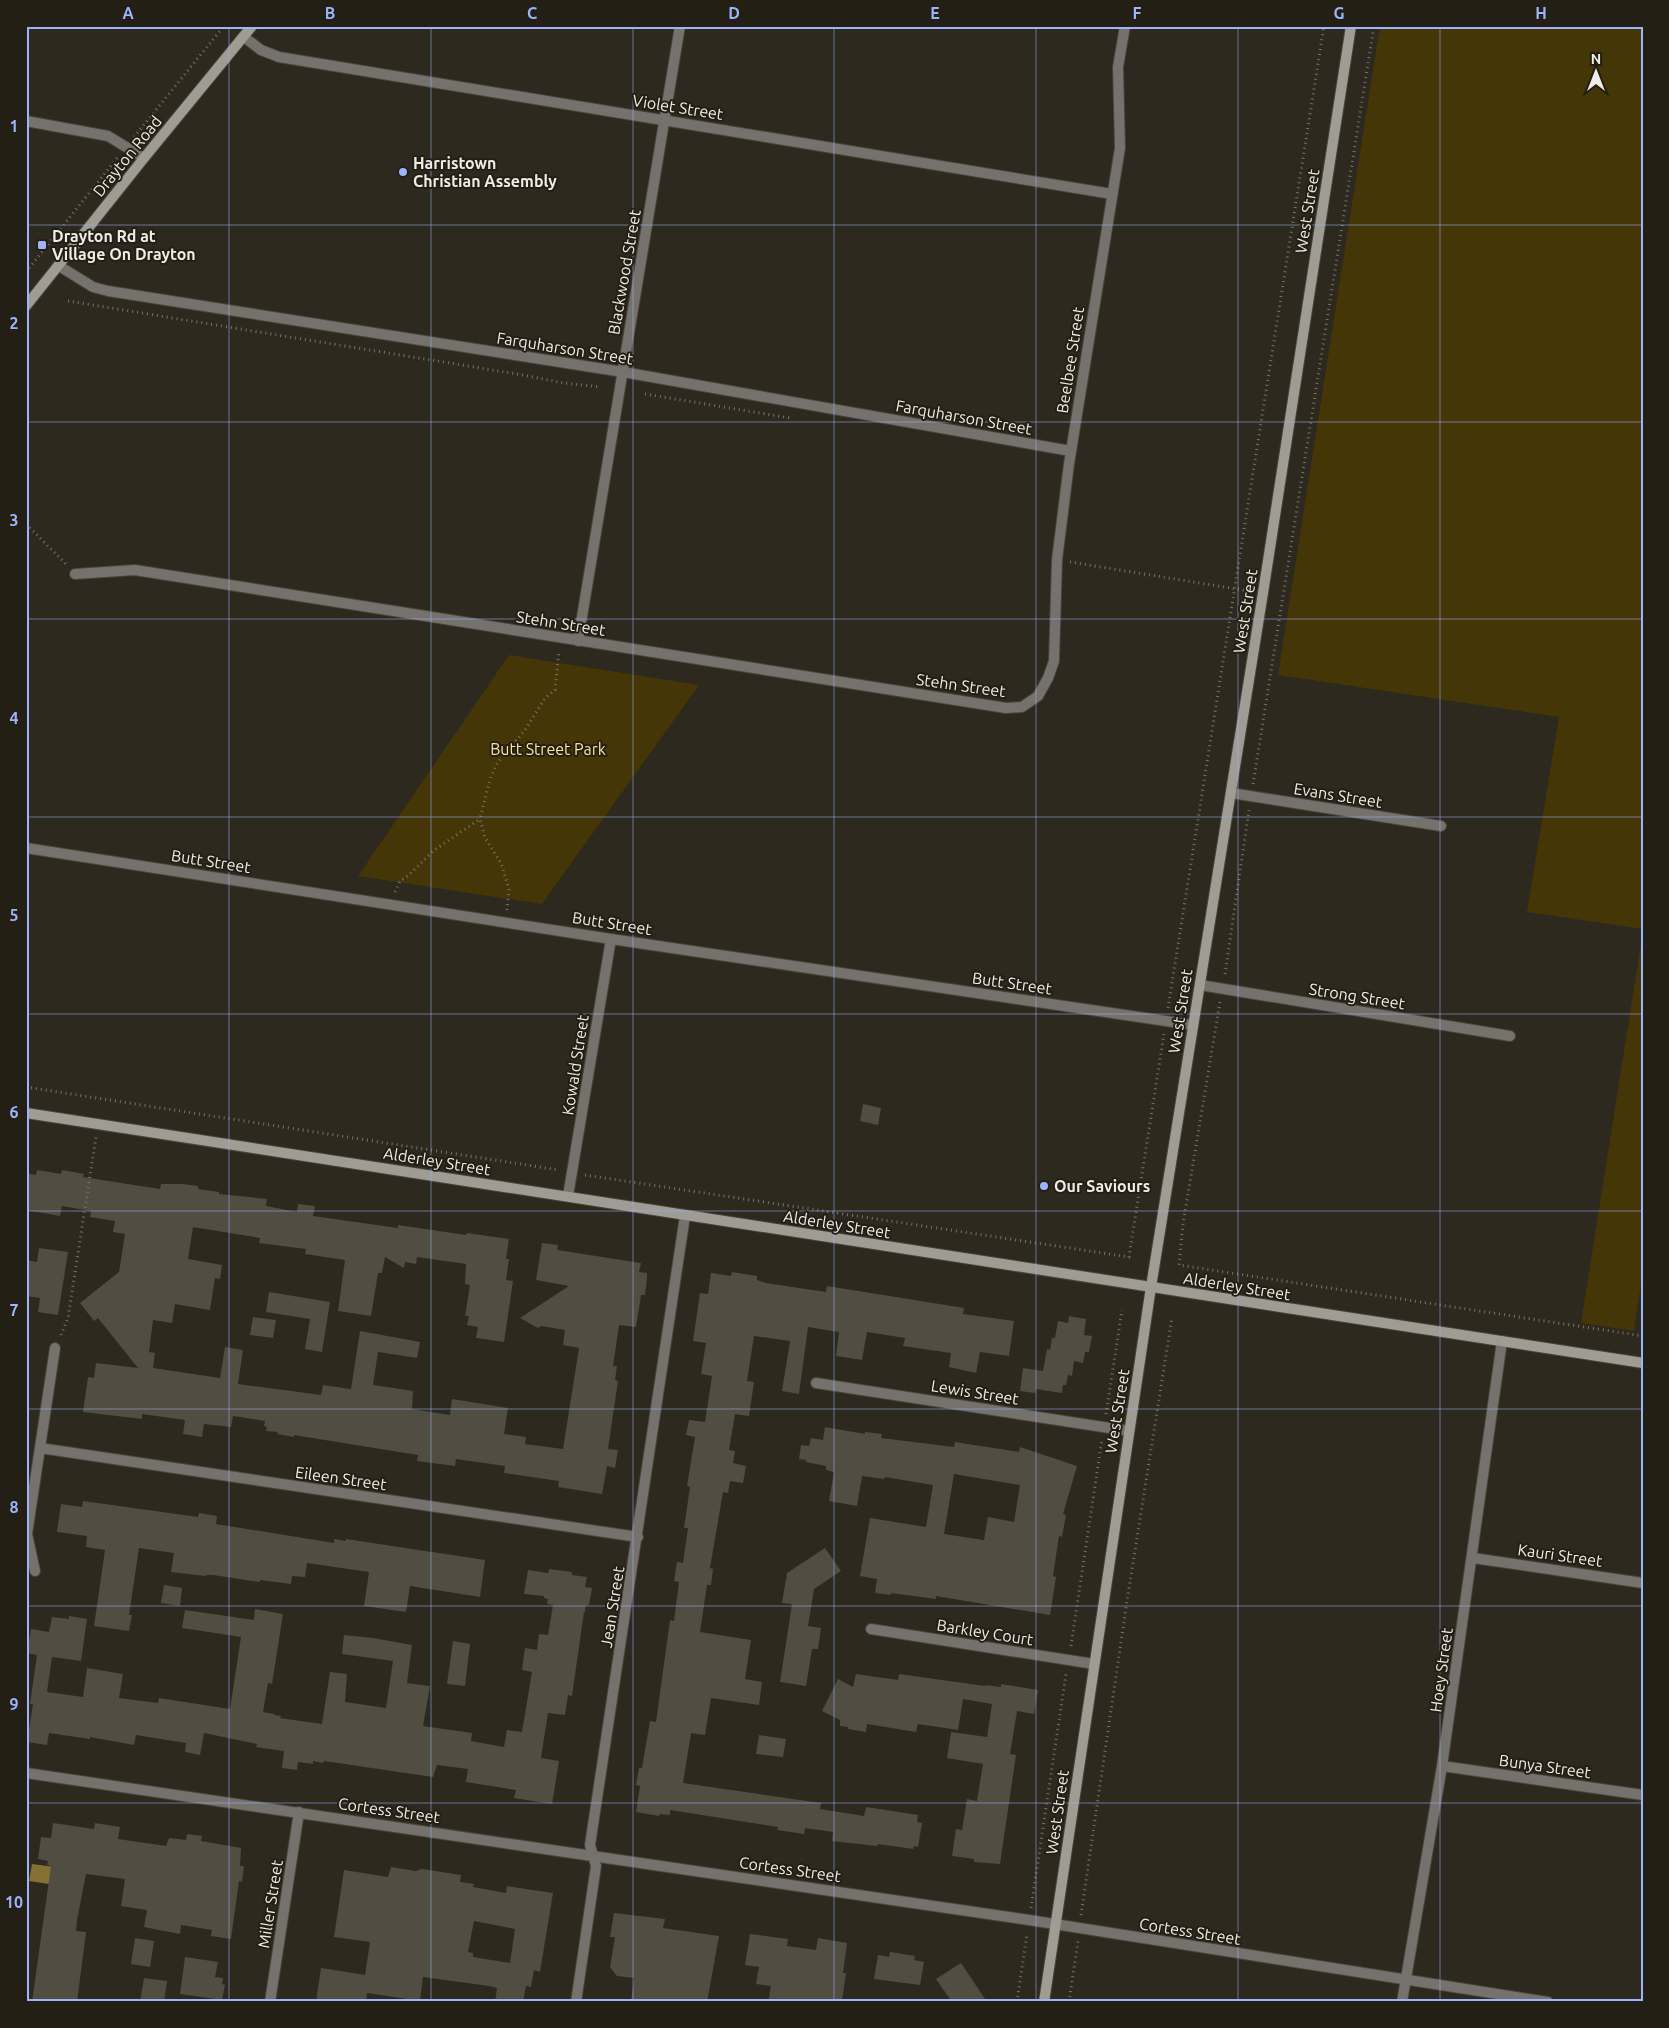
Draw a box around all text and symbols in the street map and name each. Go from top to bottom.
text: A [122,4,134,22]
text: B [325,4,335,22]
text: C [527,4,537,22]
text: D [728,4,740,22]
text: E [930,4,940,22]
text: F [1133,4,1142,22]
text: G [1333,4,1345,22]
text: H [1535,4,1547,22]
north arrow [1572,48,1622,98]
text: N [1591,51,1601,67]
street label: Violet Street [631,91,725,123]
street label: Drayton Road [89,112,165,200]
text: 1 [9,117,19,135]
place label: Harristown Christian Assembly [413,154,557,190]
marker: Harristown Christian Assembly [397,166,409,178]
street label: West Street [1291,167,1323,254]
street label: Blackwood Street [604,207,644,336]
place label: Drayton Rd at Village On Drayton [52,227,196,263]
marker: Drayton Rd at Village On Drayton [36,239,48,251]
street label: Beelbee Street [1053,305,1087,414]
text: 2 [9,314,19,332]
street label: Farquharson Street [496,328,635,368]
street label: Farquharson Street [895,396,1034,438]
text: 3 [9,511,19,529]
street label: West Street [1229,567,1261,654]
street label: Stehn Street [515,607,608,639]
street label: Stehn Street [915,670,1008,700]
text: 4 [9,709,19,727]
park label: Butt Street Park [490,740,606,758]
street label: Evans Street [1293,779,1384,811]
street label: Butt Street [170,846,253,876]
text: 5 [9,906,19,924]
street label: Butt Street [571,908,654,938]
street label: West Street [1164,967,1196,1054]
street label: Butt Street [971,969,1054,998]
street label: Strong Street [1308,980,1407,1013]
street label: Kowald Street [558,1013,592,1116]
text: 6 [9,1103,19,1121]
street label: Alderley Street [382,1144,492,1178]
place label: Our Saviours [1054,1177,1150,1195]
marker: Our Saviours [1038,1180,1050,1192]
street label: Alderley Street [782,1207,892,1241]
street label: Alderley Street [1182,1269,1292,1303]
text: 7 [9,1301,19,1319]
street label: West Street [1101,1367,1133,1454]
street label: Lewis Street [930,1376,1021,1408]
street label: Eileen Street [294,1463,389,1493]
text: 8 [9,1498,19,1516]
street label: Kauri Street [1516,1540,1604,1570]
street label: Jean Street [597,1564,627,1649]
street label: Barkley Court [935,1615,1035,1649]
street label: Hoey Street [1426,1626,1456,1714]
text: 9 [9,1695,19,1713]
street label: Bunya Street [1498,1751,1593,1781]
street label: West Street [1042,1768,1072,1855]
street label: Cortess Street [337,1794,442,1826]
street label: Cortess Street [738,1853,843,1885]
street label: Miller Street [254,1858,286,1950]
text: 10 [5,1893,23,1911]
street label: Cortess Street [1138,1914,1243,1948]

